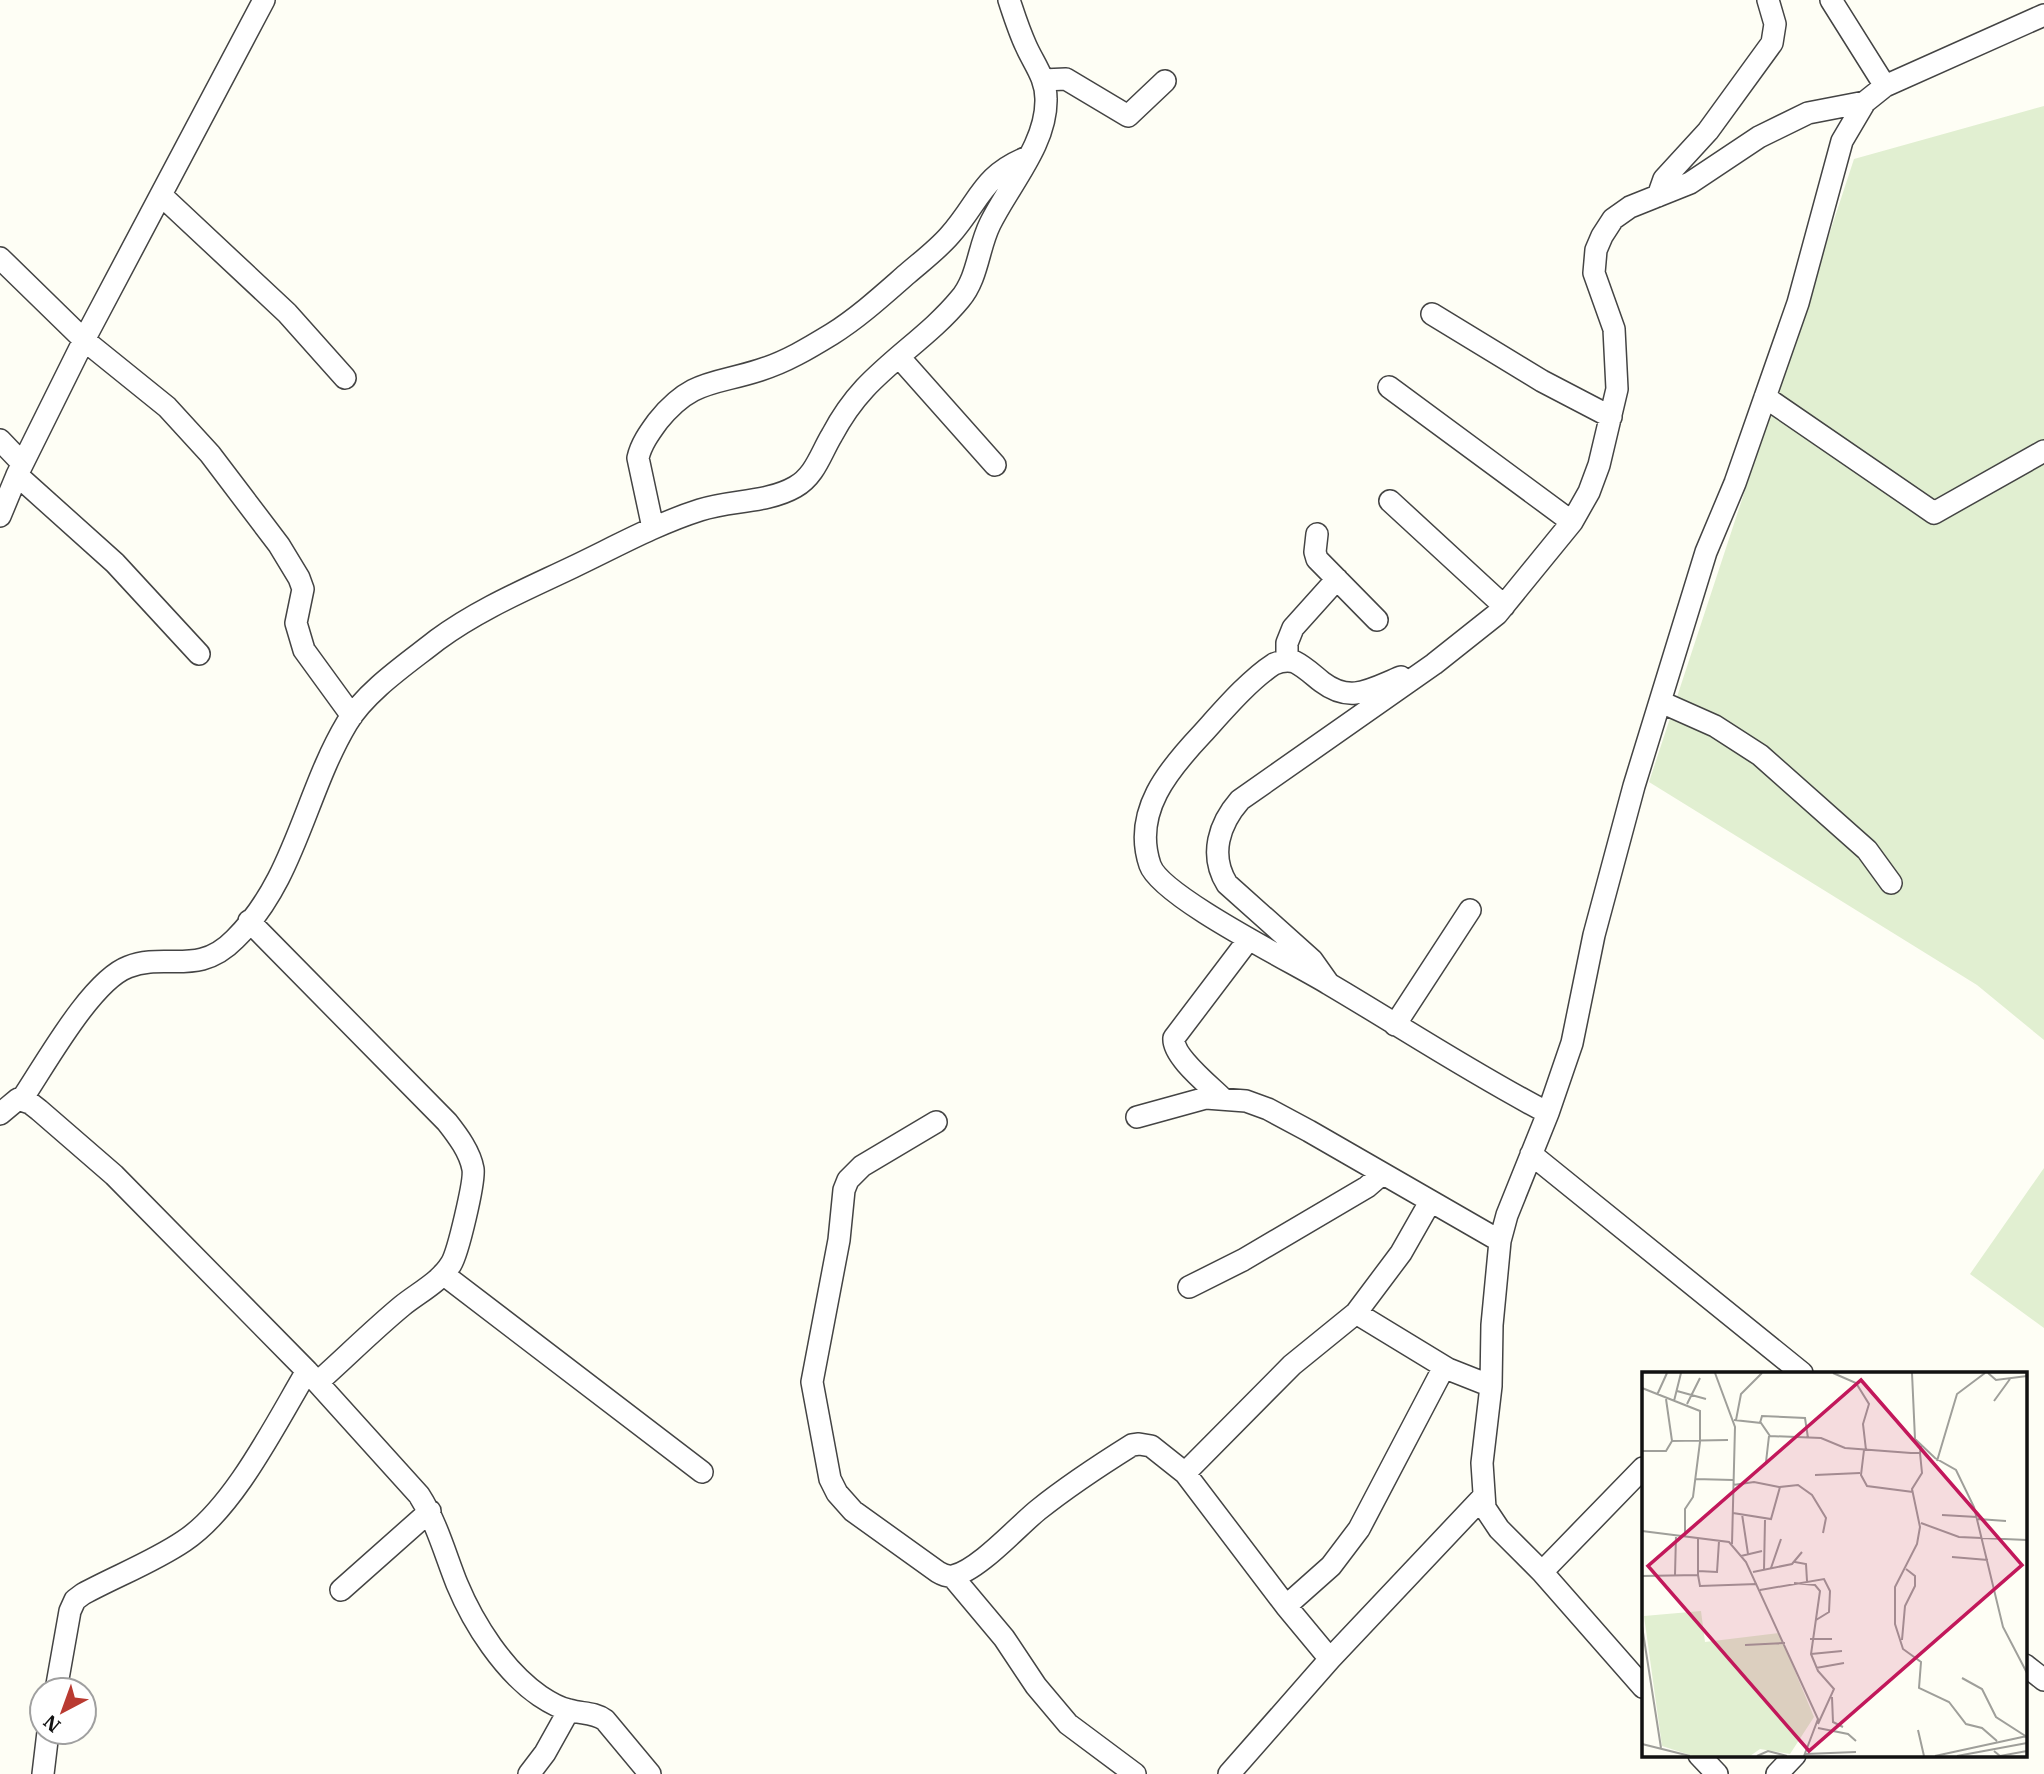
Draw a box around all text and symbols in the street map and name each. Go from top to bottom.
inset map [1642,1372,2026,1756]
north arrow [28,1676,98,1746]
text: N [38,1710,65,1738]

